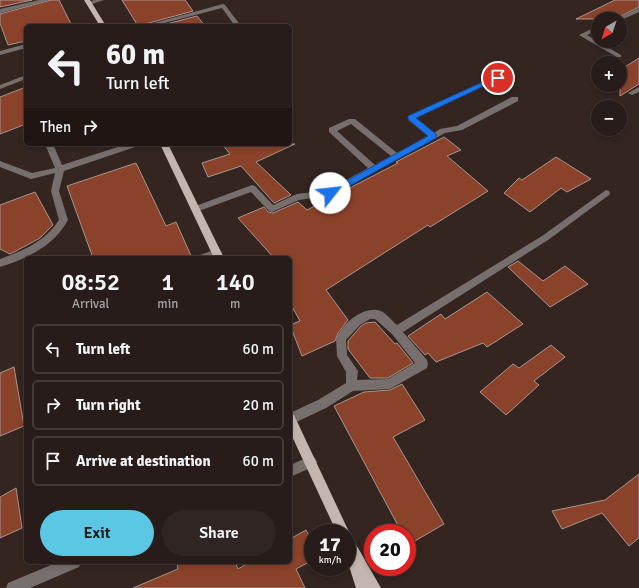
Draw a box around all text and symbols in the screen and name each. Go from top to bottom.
north arrow [591,12,627,48]
map controls [591,12,627,136]
text: 60 m [106,38,165,72]
icon: left [40,40,92,92]
button: + [591,56,627,92]
pin [481,61,515,95]
icon: arrive [487,67,509,89]
text: Turn left [106,72,169,94]
button: − [591,100,627,136]
icon: right [79,116,101,138]
text: Then [40,118,71,136]
position arrow [309,172,351,214]
text: 08:52 [61,267,120,297]
text: 1 [161,267,174,297]
text: 140 [216,267,255,297]
text: Arrival [72,296,109,312]
text: min [157,296,178,312]
text: m [230,296,240,312]
icon: left [42,338,64,360]
text: Turn left [76,340,130,358]
text: 60 m [243,340,274,358]
icon: right [42,394,64,416]
text: Turn right [76,396,141,414]
text: 20 m [243,396,274,414]
icon: arrive [42,450,64,472]
text: Arrive at destination [76,452,211,470]
text: 60 m [243,452,274,470]
button: Exit [40,510,154,556]
button: Share [162,510,276,556]
speed limit sign: 20 [364,524,416,576]
text: 17 [319,532,341,557]
text: km/h [319,554,341,566]

